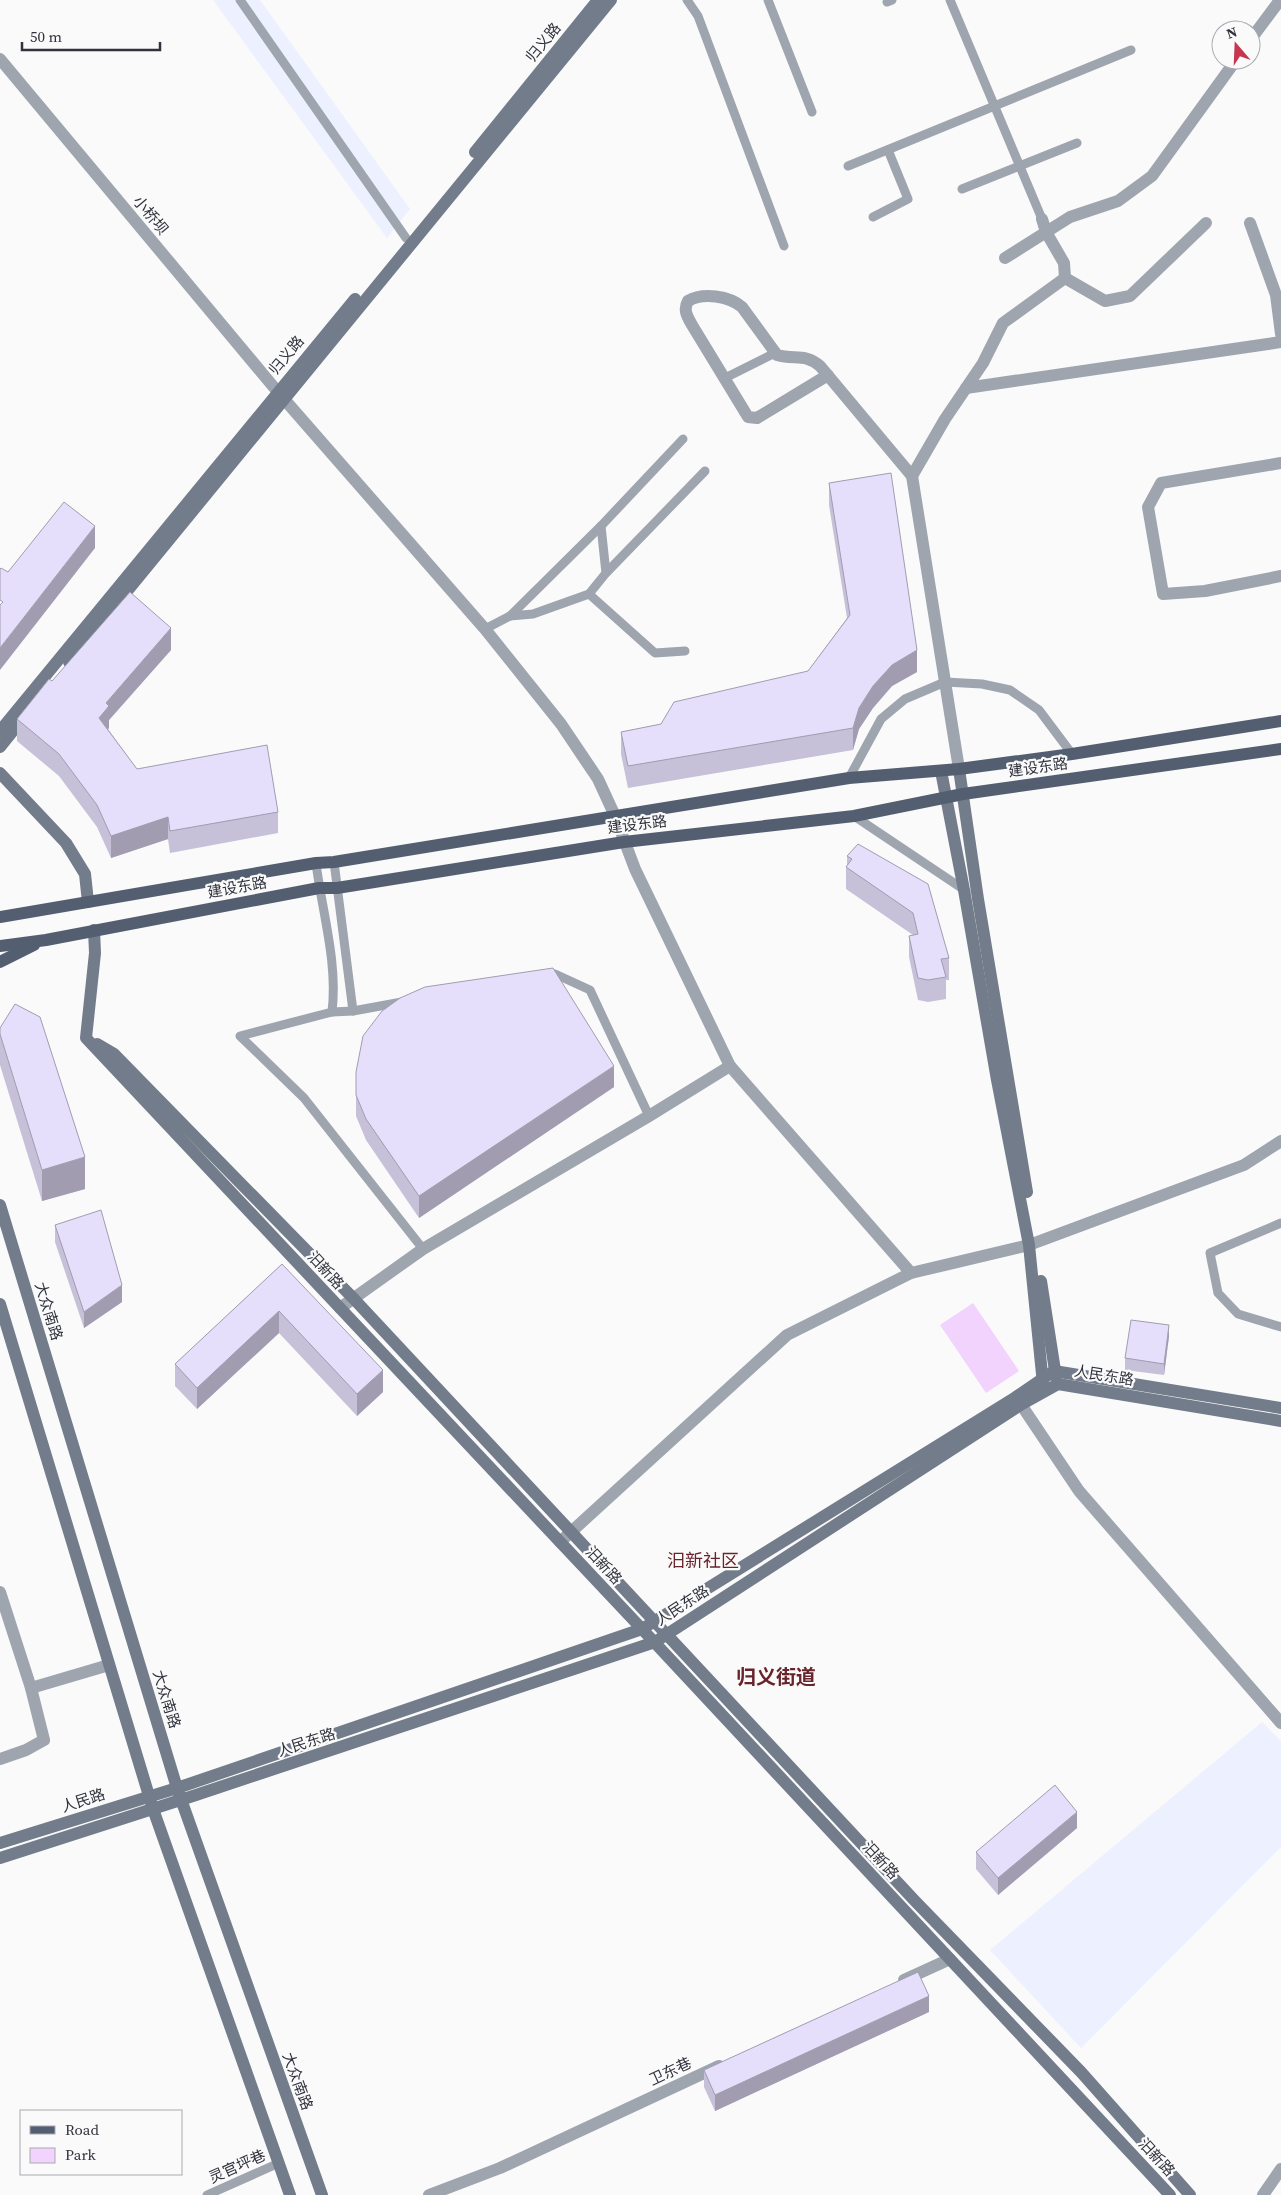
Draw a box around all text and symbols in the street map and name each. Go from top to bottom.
street label: 归义路 [521,18,565,66]
scale bar [22,20,160,52]
north arrow [1211,20,1261,70]
text: N [1224,22,1240,44]
text: 50 m [30,26,62,47]
street label: 小桥坝 [128,191,174,239]
street label: 归义路 [263,331,309,379]
street label: 建设东路 [1007,752,1069,782]
street label: 建设东路 [606,810,668,838]
street label: 建设东路 [206,871,268,903]
street label: 汨新路 [303,1246,349,1294]
street label: 大众南路 [30,1279,68,1343]
street label: 人民东路 [1073,1360,1135,1390]
street label: 汨新路 [581,1541,627,1589]
district label: 汨新社区 [667,1548,739,1573]
street label: 人民东路 [651,1580,713,1630]
district label: 归义街道 [736,1663,816,1691]
street label: 大众南路 [148,1667,186,1731]
street label: 人民东路 [274,1723,338,1761]
street label: 人民路 [58,1783,108,1817]
street label: 汨新路 [858,1836,904,1884]
street label: 大众南路 [278,2049,318,2113]
street label: 卫东巷 [645,2052,695,2090]
legend [20,2110,182,2175]
text: Road [65,2119,99,2140]
street label: 汨新路 [1134,2133,1180,2181]
text: Park [65,2144,97,2165]
street label: 灵官坪巷 [205,2144,269,2188]

